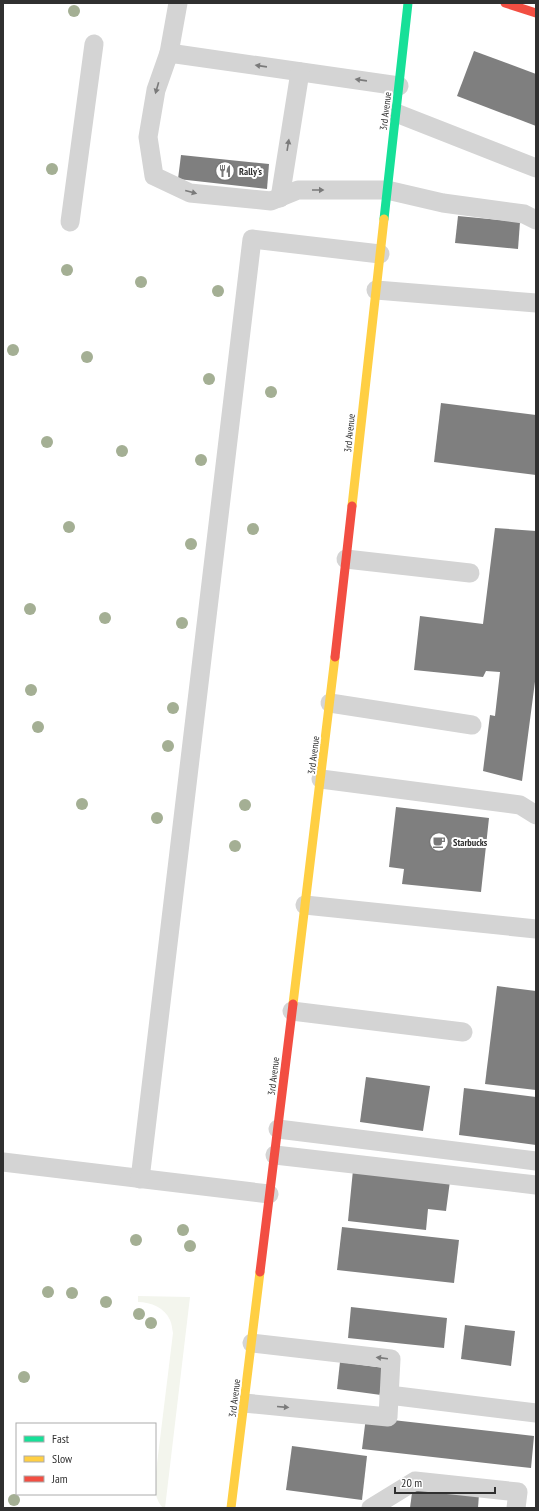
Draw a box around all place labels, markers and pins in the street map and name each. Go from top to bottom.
restaurant icon: Rally's [214,160,236,182]
place label: Rally's [239,165,263,178]
cafe icon: Starbucks [428,831,450,853]
place label: Starbucks [453,836,488,849]

